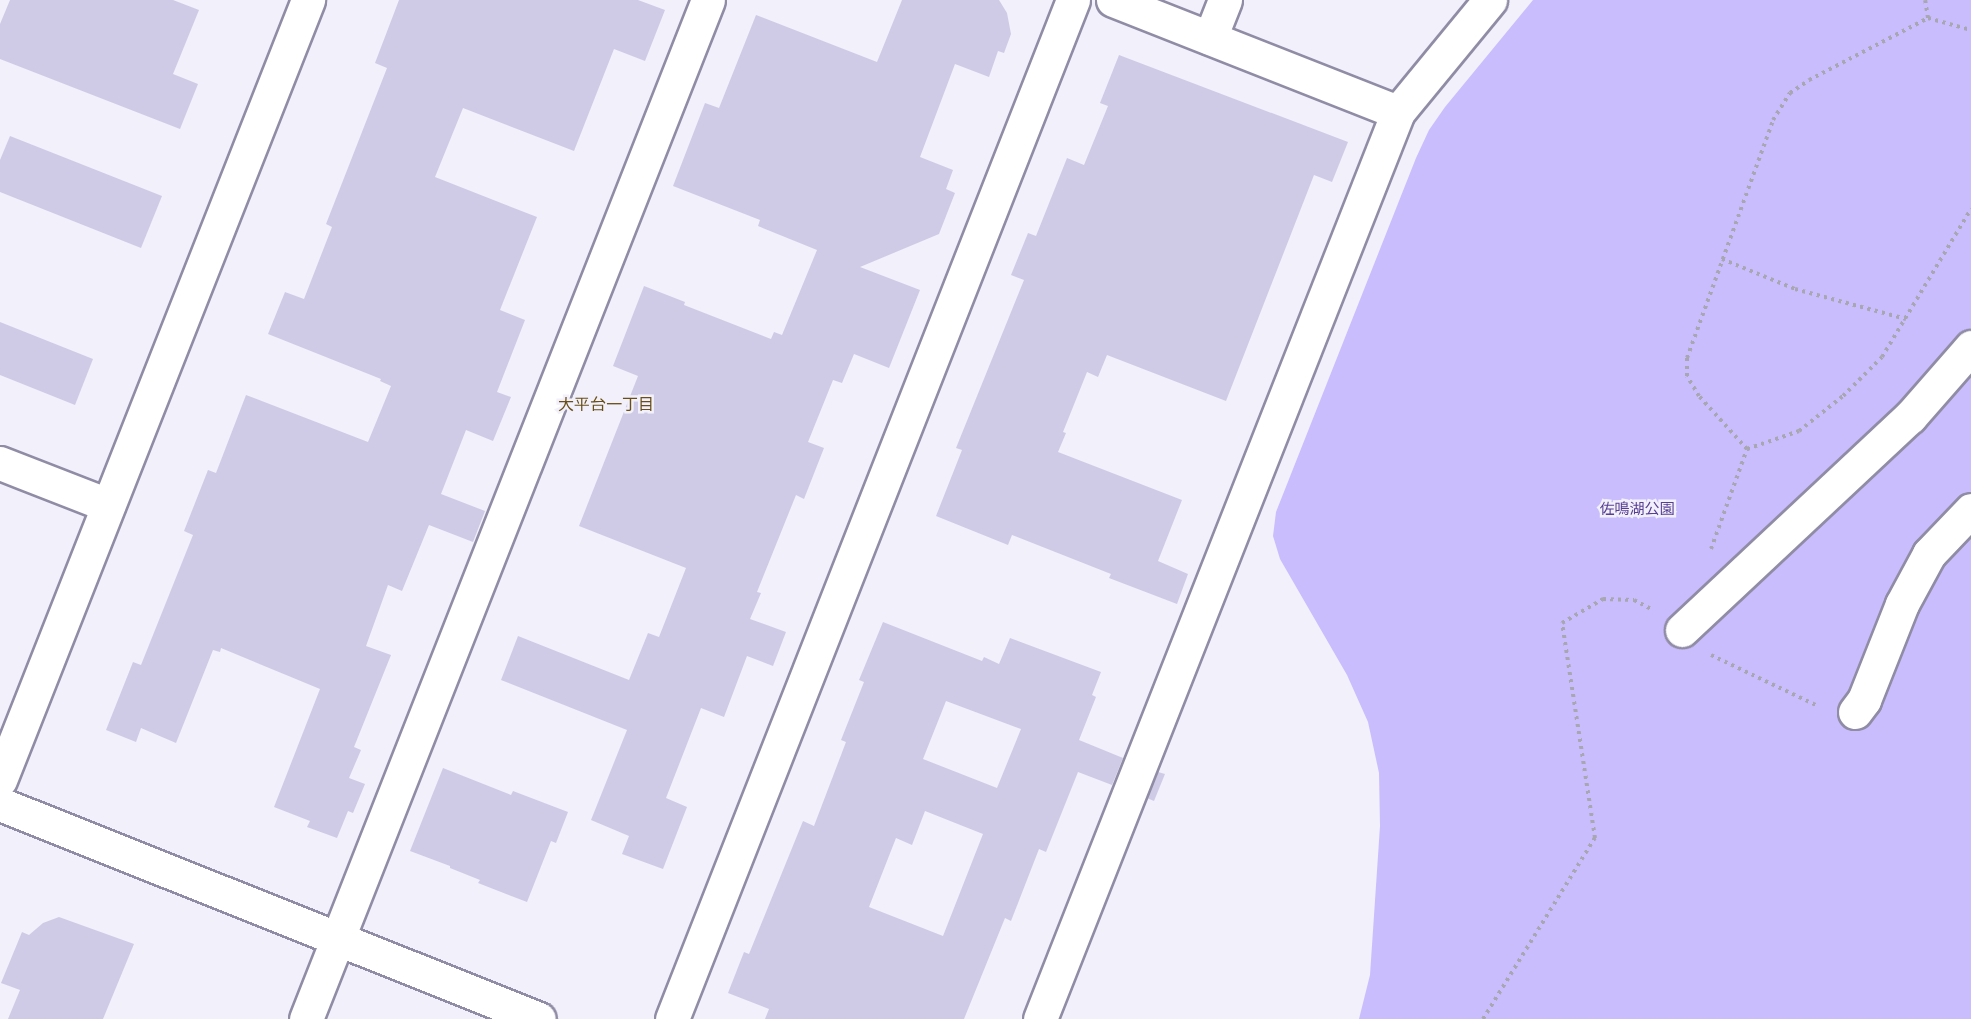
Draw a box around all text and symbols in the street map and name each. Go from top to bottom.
district label: 大平台一丁目 [558,394,654,414]
park label: 佐鳴湖公園 [1600,500,1674,518]

